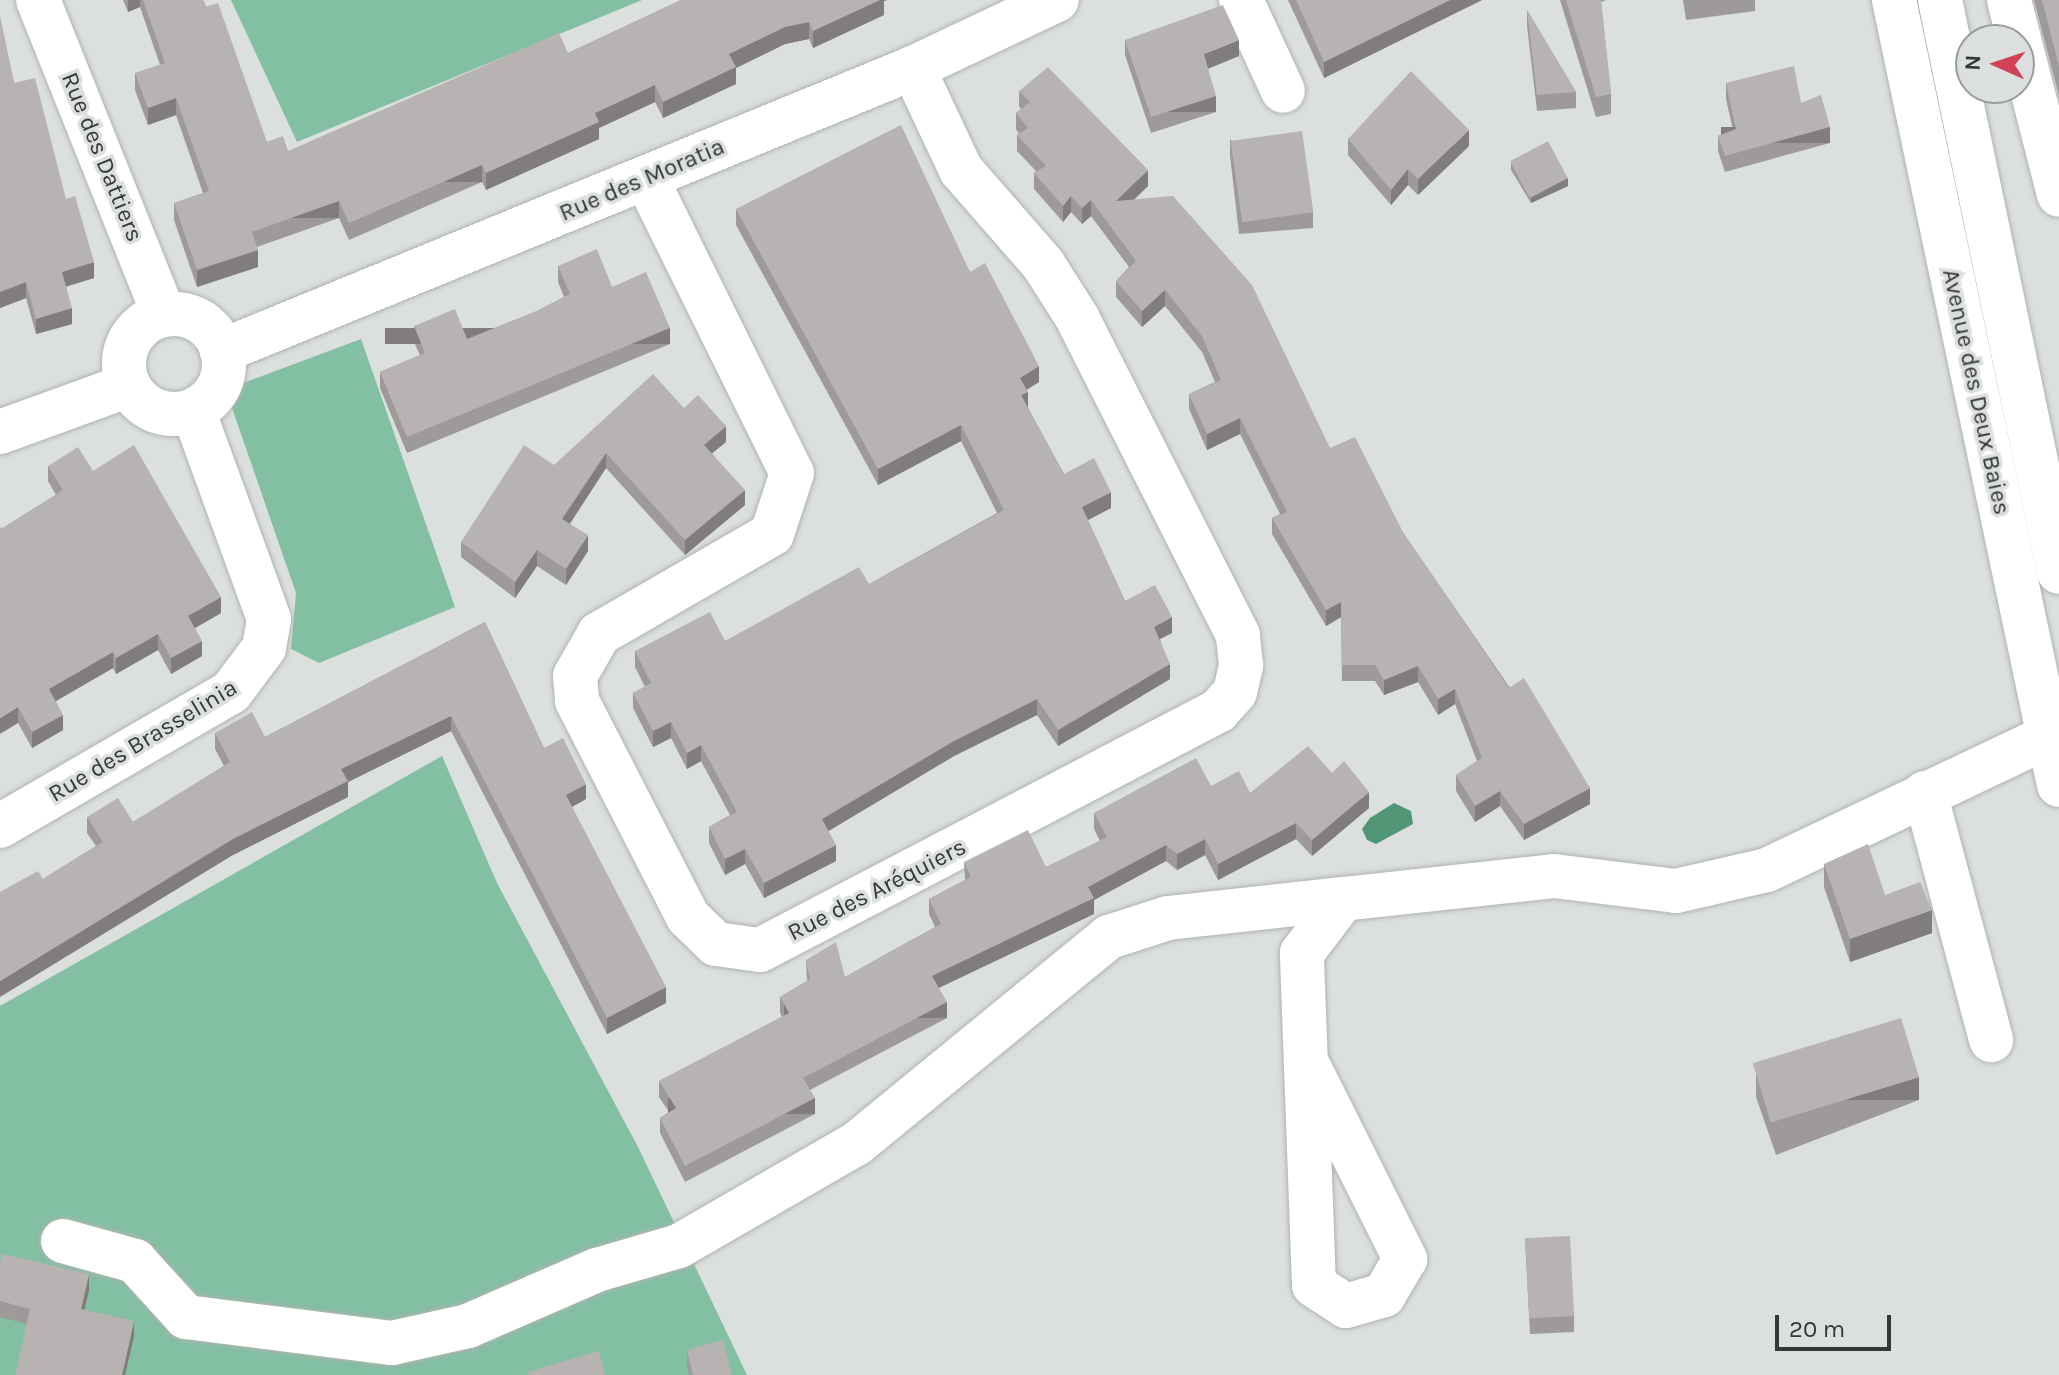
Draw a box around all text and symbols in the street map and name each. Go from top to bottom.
north arrow [1955,24,2035,104]
text: N [1960,54,1986,71]
street label: Rue des Dattiers [55,68,149,246]
street label: Rue des Moratia [555,132,729,228]
street label: Avenue des Deux Baies [1936,267,2016,517]
street label: Rue des Brasselinia [43,673,243,809]
street label: Rue des Aréquiers [783,833,971,947]
scale bar [1779,1299,1895,1349]
text: 20 m [1789,1315,1845,1343]

